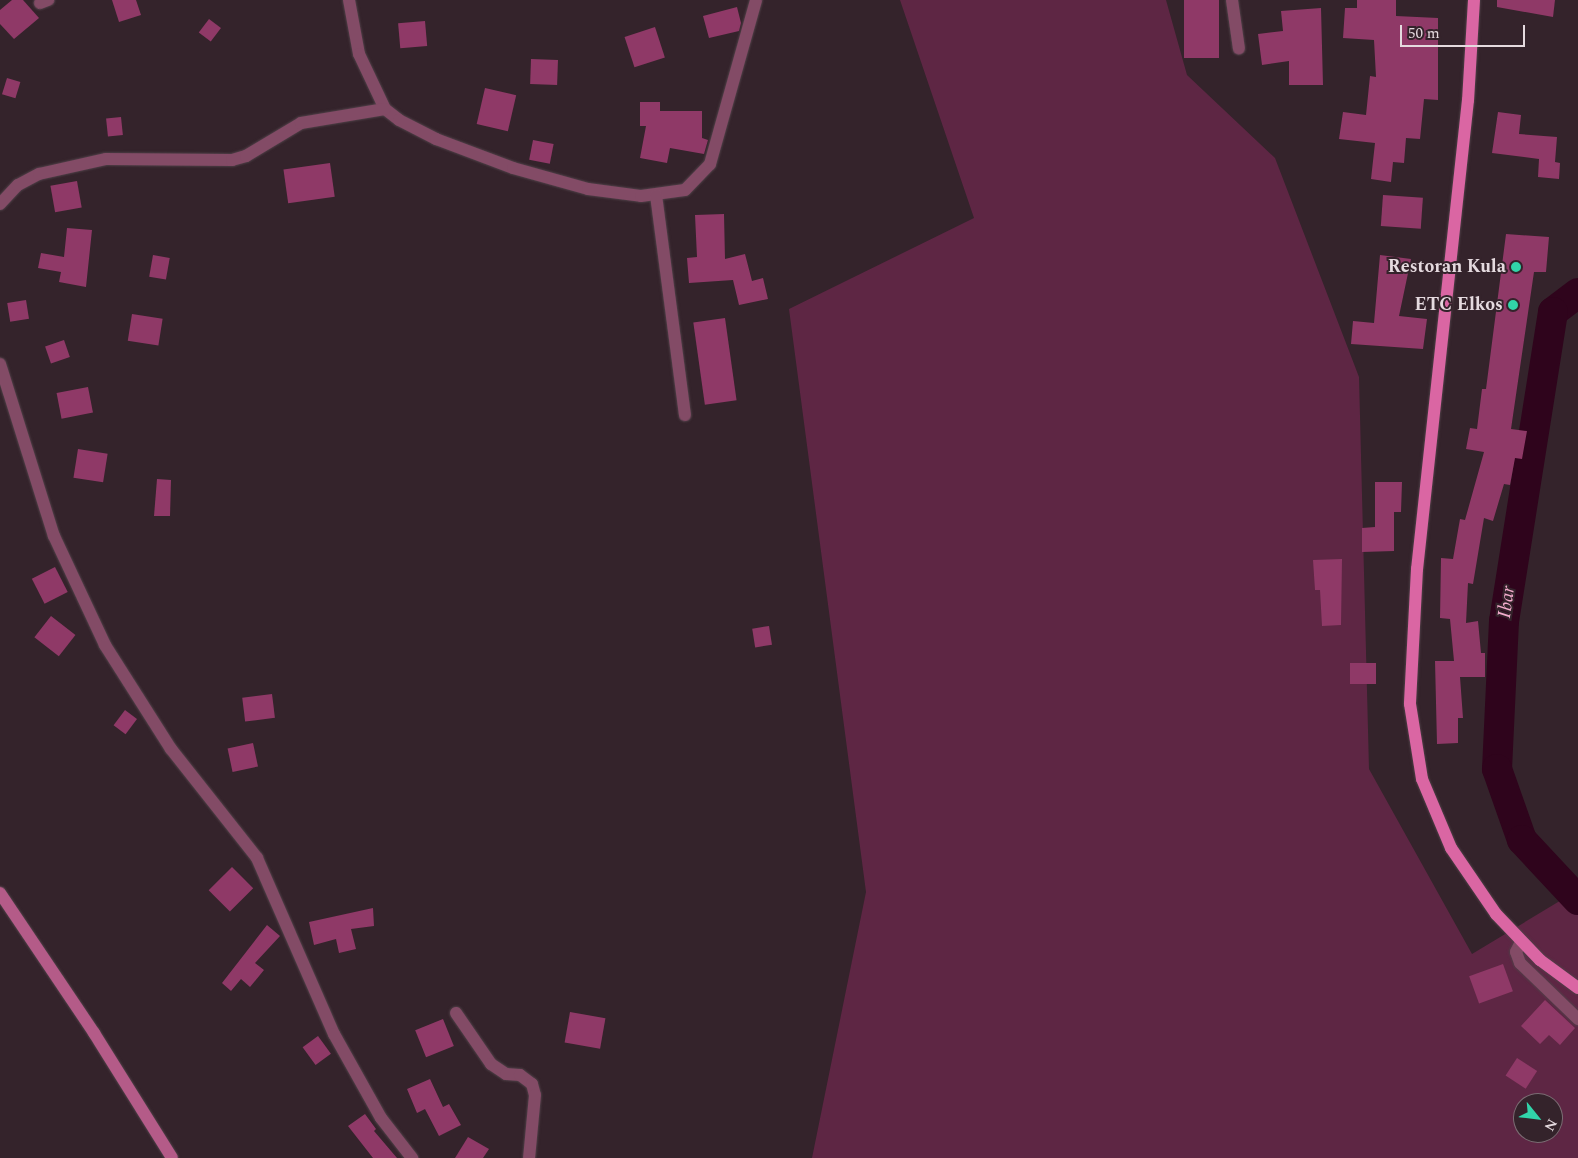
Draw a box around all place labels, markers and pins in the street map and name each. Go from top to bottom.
place label: Restoran Kula [1388,256,1506,278]
marker: Restoran Kula [1510,261,1522,273]
place label: ETC Elkos [1414,294,1503,316]
marker: ETC Elkos [1507,299,1519,311]

